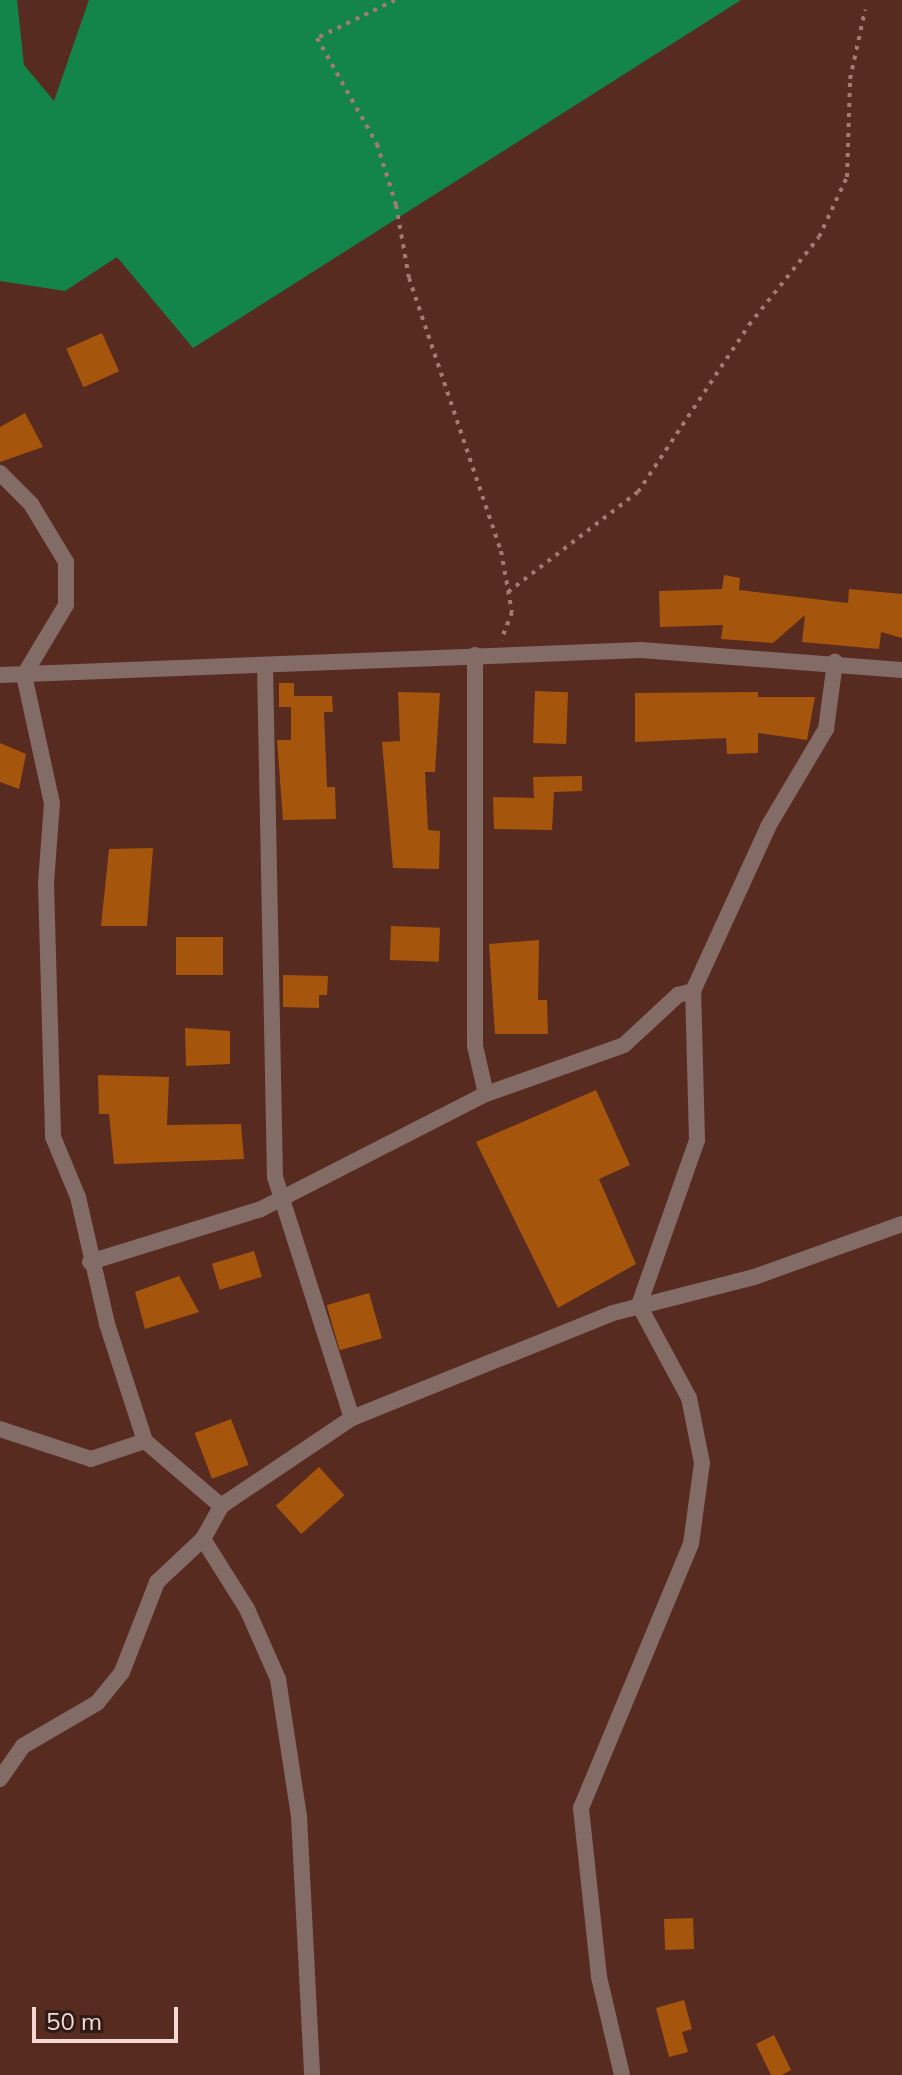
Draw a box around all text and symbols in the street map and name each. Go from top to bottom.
scale bar [36,1991,182,2041]
text: 50 m [46,2006,102,2036]

